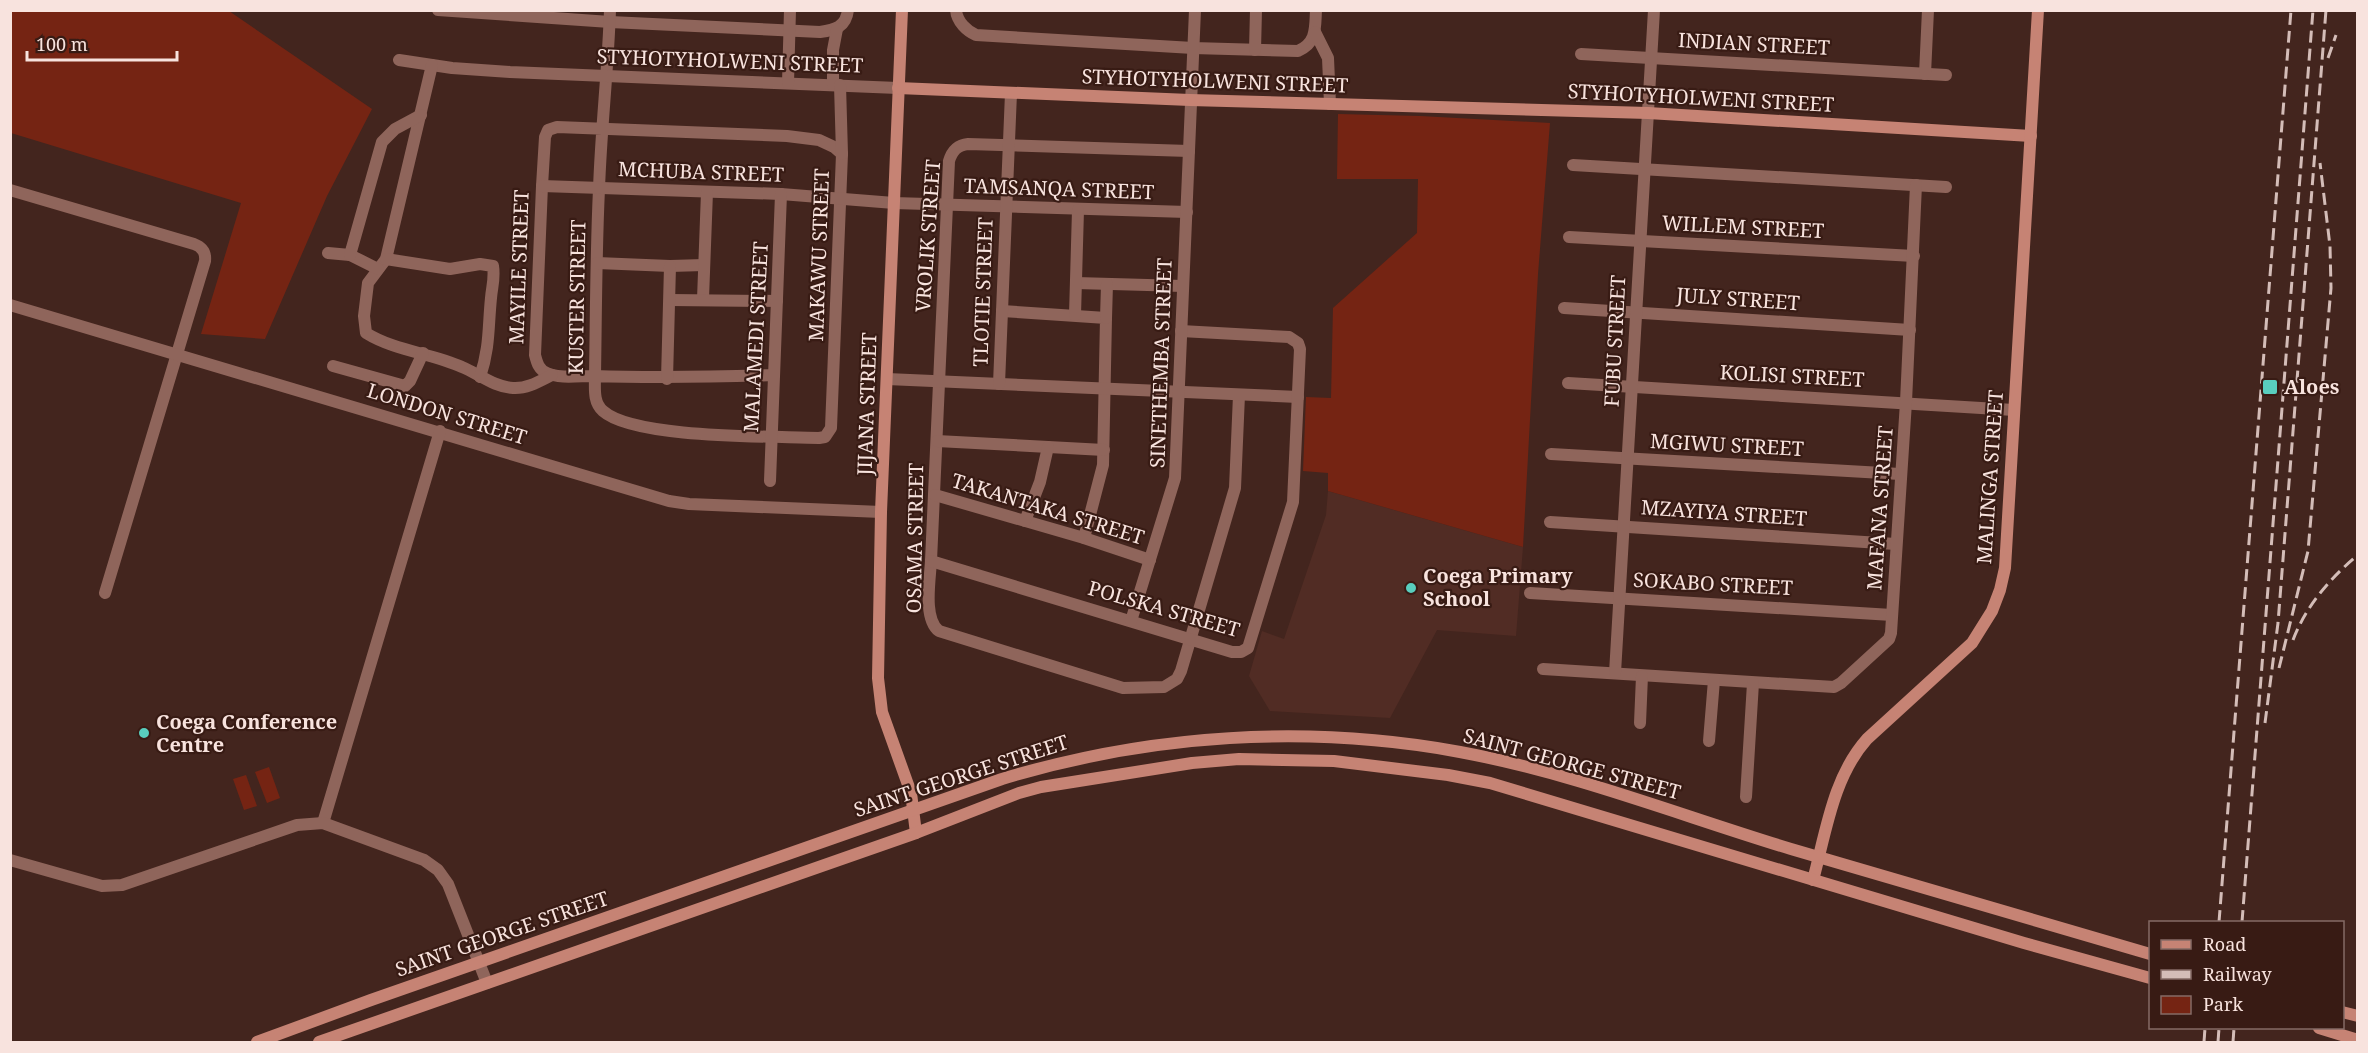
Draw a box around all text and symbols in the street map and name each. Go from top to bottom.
scale bar [27,24,177,62]
street label: INDIAN STREET [1677,26,1831,61]
text: 100 m [36,32,88,56]
street label: STYHOTYHOLWENI STREET [596,42,864,79]
street label: STYHOTYHOLWENI STREET [1081,62,1349,99]
street label: STYHOTYHOLWENI STREET [1567,77,1835,118]
street label: MCHUBA STREET [617,155,785,188]
street label: VROLIK STREET [909,159,946,313]
street label: MAKAWU STREET [802,168,835,342]
street label: TAMSANQA STREET [963,172,1155,205]
street label: MAYILE STREET [502,189,535,345]
street label: WILLEM STREET [1661,209,1825,244]
street label: TLOTIE STREET [966,217,999,367]
street label: KUSTER STREET [562,219,591,375]
street label: MALAMEDI STREET [737,241,774,433]
street label: SINETHEMBA STREET [1143,257,1178,469]
street label: FUBU STREET [1598,274,1631,407]
street label: JULY STREET [1675,281,1801,316]
street label: JIJANA STREET [850,332,882,477]
street label: KOLISI STREET [1719,358,1865,393]
place label: Aloes [2284,373,2339,400]
street label: LONDON STREET [364,376,530,451]
marker: Aloes [2261,378,2279,396]
street label: MALINGA STREET [1970,389,2009,565]
street label: MAFANA STREET [1860,425,1899,591]
street label: MGIWU STREET [1649,427,1805,462]
street label: OSAMA STREET [900,463,929,613]
street label: TAKANTAKA STREET [949,466,1148,551]
street label: MZAYIYA STREET [1640,493,1808,532]
place label: Coega Primary School [1423,562,1573,612]
street label: SOKABO STREET [1632,566,1794,601]
street label: POLSKA STREET [1085,574,1243,643]
marker: Coega Primary School [1404,581,1418,595]
place label: Coega Conference Centre [156,708,337,758]
street label: SAINT GEORGE STREET [1460,721,1684,806]
marker: Coega Conference Centre [137,726,151,740]
street label: SAINT GEORGE STREET [850,728,1071,823]
street label: SAINT GEORGE STREET [392,884,612,983]
legend [2149,921,2344,1029]
text: Road [2203,932,2246,956]
text: Railway [2203,962,2273,986]
text: Park [2203,992,2243,1016]

